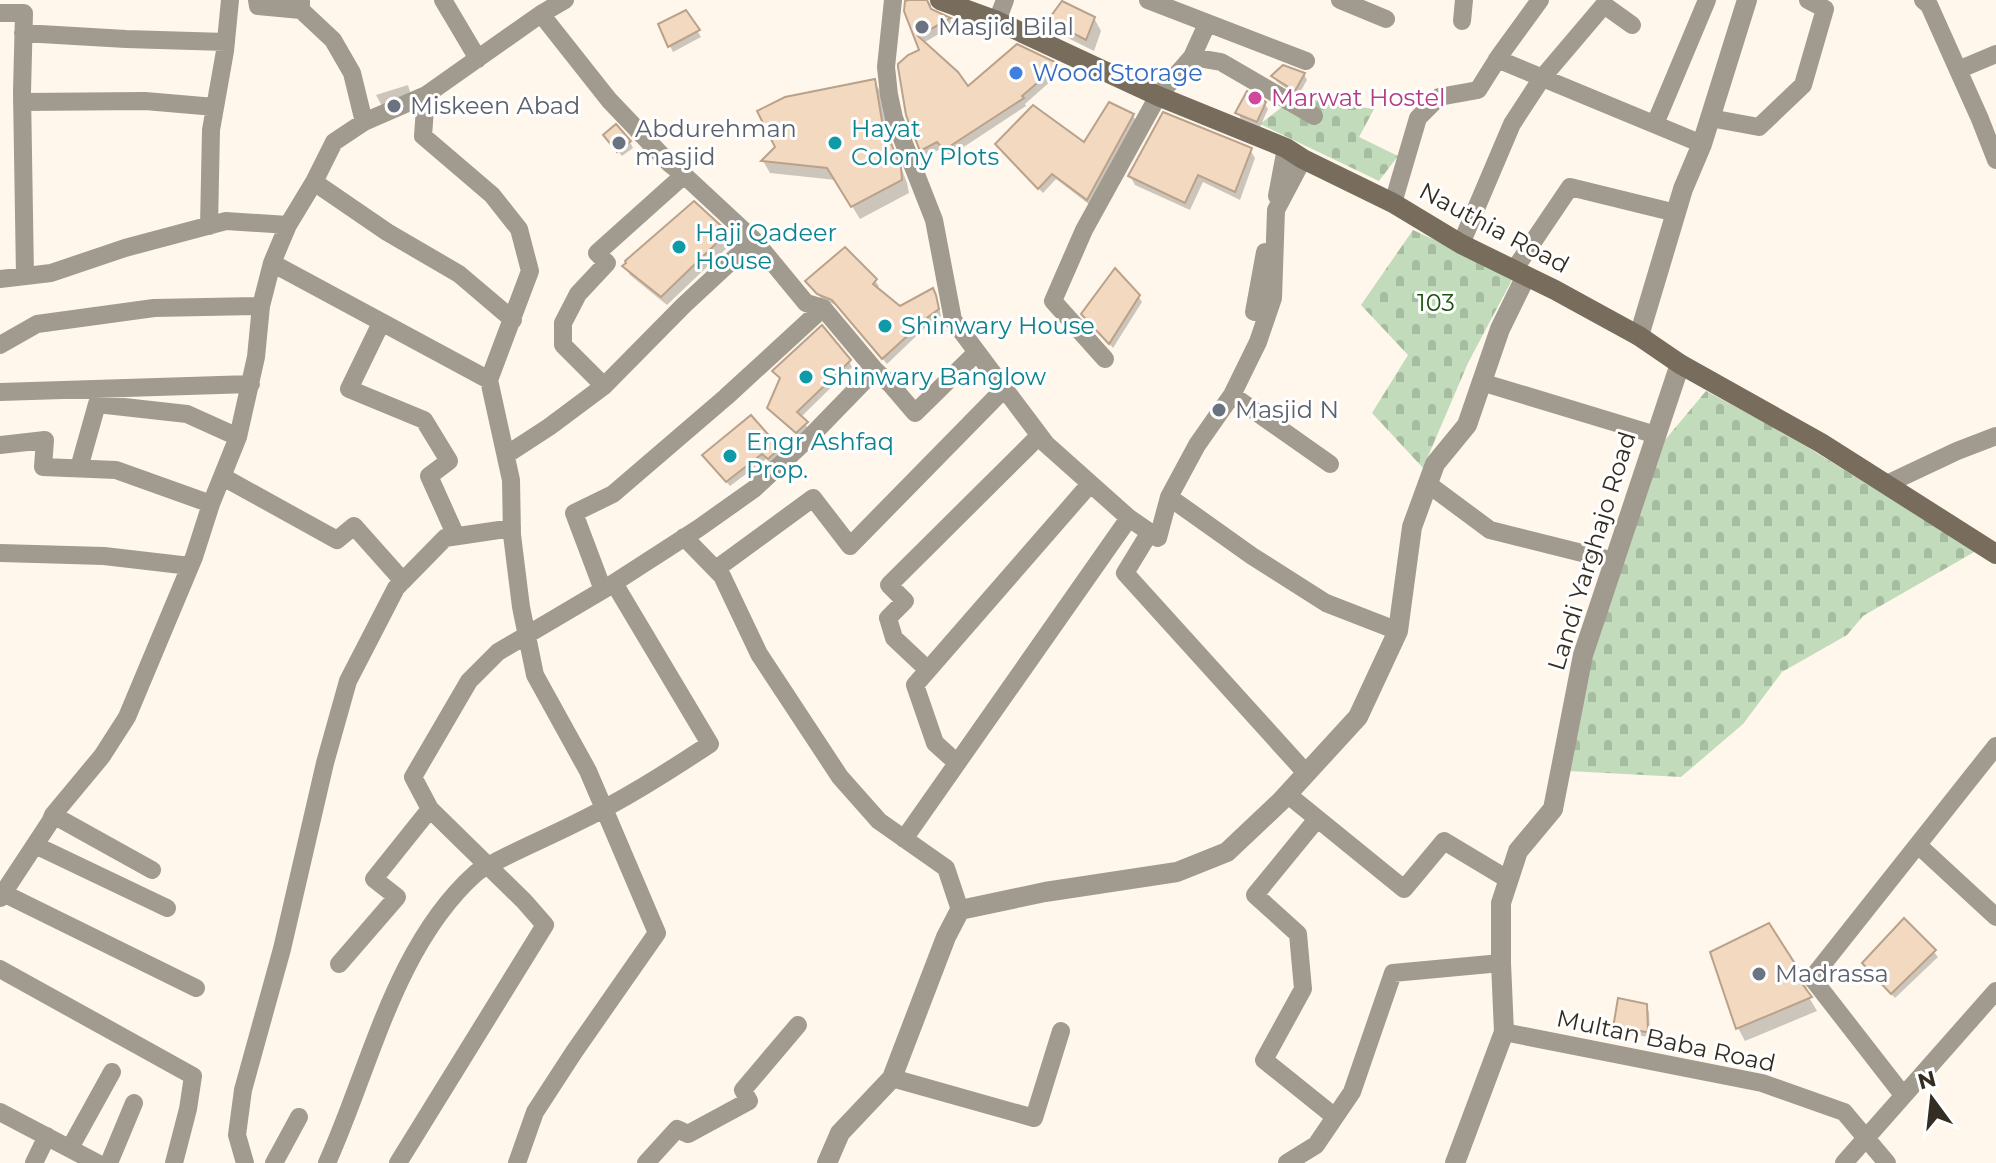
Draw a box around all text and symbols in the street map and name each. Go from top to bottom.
place label: Masjid Bilal [938,12,1074,41]
marker: Masjid Bilal [913,18,931,36]
place label: Wood Storage [1032,58,1203,87]
marker: Wood Storage [1007,64,1025,82]
place label: Marwat Hostel [1271,83,1445,112]
marker: Marwat Hostel [1246,89,1264,107]
place label: Miskeen Abad [410,91,580,120]
marker: Miskeen Abad [385,97,403,115]
place label: Abdurehman masjid [635,114,797,171]
place label: Hayat Colony Plots [851,114,999,171]
marker: Abdurehman masjid [610,134,628,152]
marker: Hayat Colony Plots [826,134,844,152]
street label: Nauthia Road [1414,176,1574,279]
place label: Haji Qadeer House [695,218,837,275]
marker: Haji Qadeer House [670,238,688,256]
park label: 103 [1417,288,1455,317]
place label: Shinwary House [901,311,1095,340]
marker: Shinwary House [876,317,894,335]
place label: Shinwary Banglow [822,362,1046,391]
marker: Shinwary Banglow [797,368,815,386]
place label: Masjid N [1235,395,1339,424]
marker: Masjid N [1210,401,1228,419]
place label: Engr Ashfaq Prop. [746,427,894,484]
street label: Landi Yarghajo Road [1541,428,1642,674]
marker: Engr Ashfaq Prop. [721,447,739,465]
place label: Madrassa [1775,959,1889,988]
marker: Madrassa [1750,965,1768,983]
street label: Multan Baba Road [1554,1003,1778,1078]
north arrow [1892,1059,1972,1139]
text: N [1915,1065,1939,1096]

